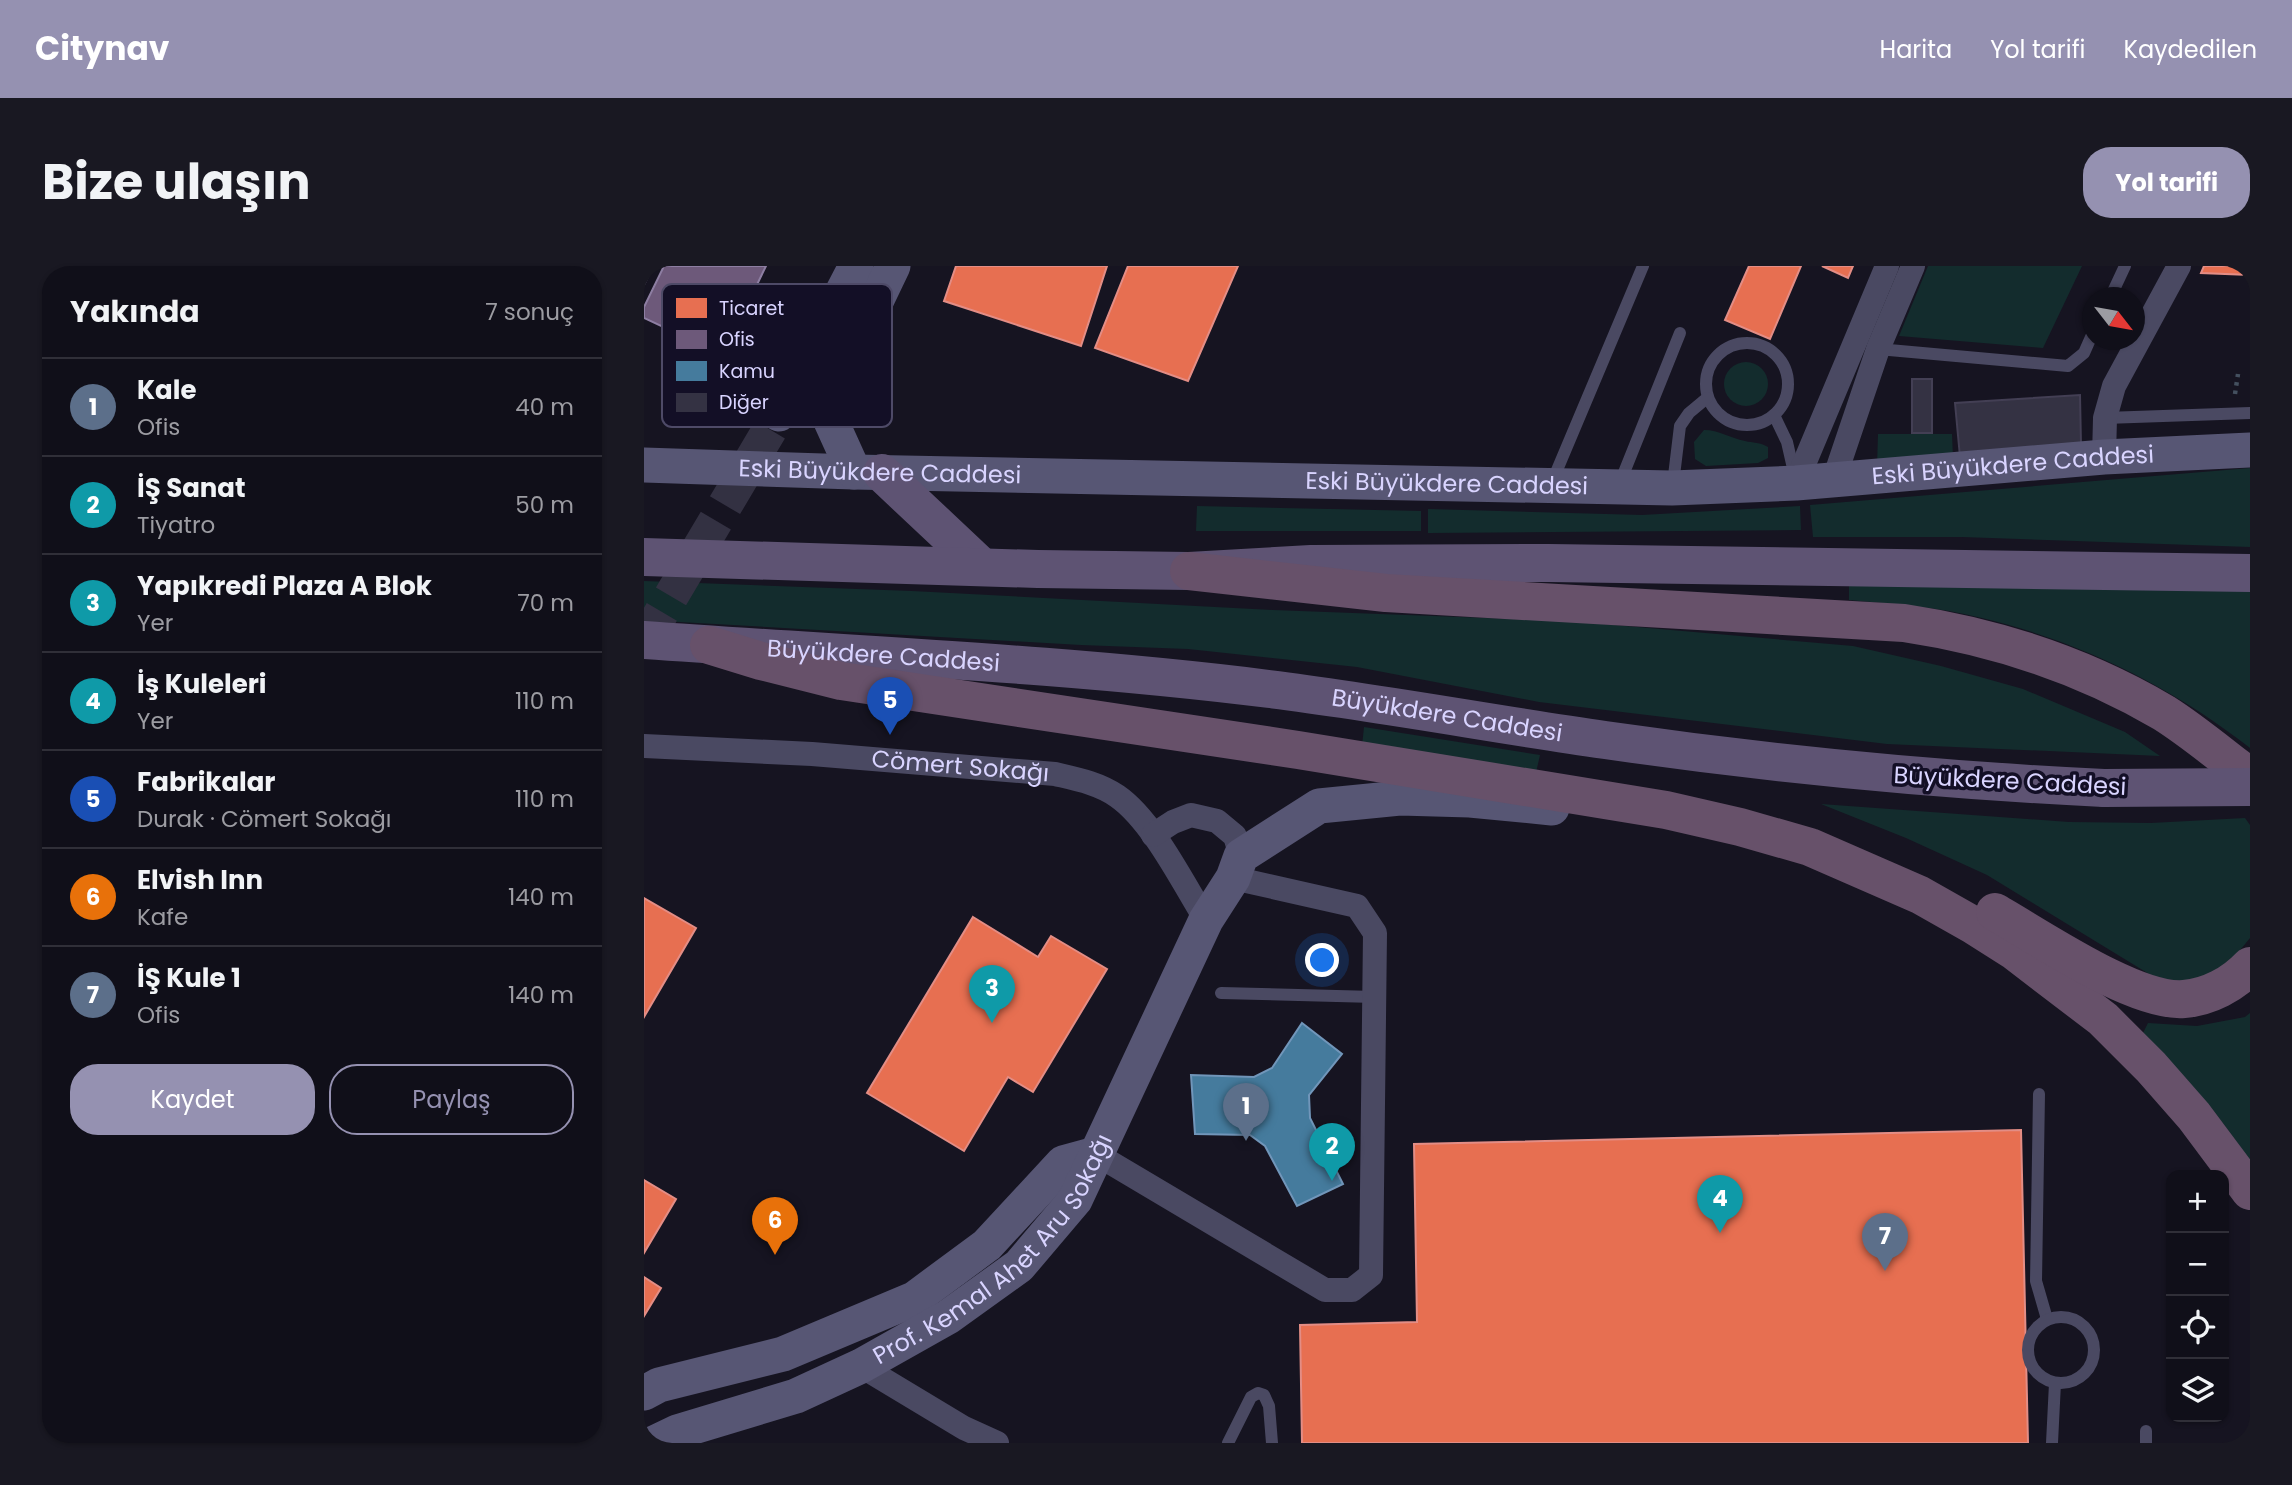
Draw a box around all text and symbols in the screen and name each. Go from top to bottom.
text: Citynav [35,25,169,72]
text: Harita [1880,33,1952,66]
text: Yol tarifi [1990,33,2086,66]
text: Kaydedilen [2124,33,2257,66]
button: Yol tarifi [2083,147,2250,218]
text: Bize ulaşın [42,148,310,216]
legend [662,284,892,427]
north arrow [2082,287,2145,350]
text: Yakında [70,290,200,333]
text: Ticaret [719,295,784,322]
text: 7 sonuç [485,296,574,328]
text: Ofis [719,326,755,353]
text: Kamu [719,358,775,385]
text: Kale [137,372,196,408]
text: Diğer [719,389,769,416]
text: 1 [89,391,97,423]
text: 40 m [515,391,574,423]
text: Ofis [137,411,180,443]
street label: Eski Büyükdere Caddesi [1870,438,2155,493]
street label: Eski Büyükdere Caddesi [738,451,1022,491]
street label: Eski Büyükdere Caddesi [1305,464,1589,502]
text: İŞ Sanat [137,470,246,506]
text: 2 [86,489,100,521]
text: 50 m [515,489,574,521]
text: Tiyatro [137,509,215,541]
text: Yapıkredi Plaza A Blok [137,568,432,604]
text: 3 [86,587,100,619]
text: 70 m [517,587,574,619]
text: Yer [137,607,173,639]
street label: Büyükdere Caddesi [766,631,1001,679]
text: İş Kuleleri [137,666,267,702]
pin: 5 [867,677,913,735]
street label: Büyükdere Caddesi [1329,681,1565,749]
text: 4 [85,685,101,717]
text: 110 m [515,685,574,717]
text: Yer [137,705,173,737]
street label: Cömert Sokağı [870,742,1050,789]
street label: Büyükdere Caddesi [1893,758,2127,803]
text: Fabrikalar [137,764,276,800]
text: 5 [86,783,100,815]
text: 110 m [515,783,574,815]
text: Durak · Cömert Sokağı [137,803,391,835]
text: Elvish Inn [137,862,263,898]
text: 6 [86,881,100,913]
text: 140 m [508,881,574,913]
text: Kafe [137,901,188,933]
your location [1305,943,1339,977]
text: İŞ Kule 1 [137,960,241,996]
pin: 3 [969,965,1015,1023]
text: 7 [87,979,99,1011]
text: 140 m [508,979,574,1011]
text: Ofis [137,999,180,1031]
button: Kaydet [70,1064,315,1135]
button: Paylaş [329,1064,574,1135]
pin: 1 [1223,1083,1269,1141]
pin: 2 [1309,1123,1355,1181]
street label: Prof. Kemal Ahet Aru Sokağı [867,1128,1120,1372]
map controls [2166,1170,2229,1422]
button: + [2166,1170,2229,1233]
pin: 4 [1697,1175,1743,1233]
pin: 6 [752,1197,798,1255]
pin: 7 [1862,1213,1908,1271]
button: − [2166,1233,2229,1296]
button: locate [2166,1296,2229,1359]
button: layers [2166,1359,2229,1422]

